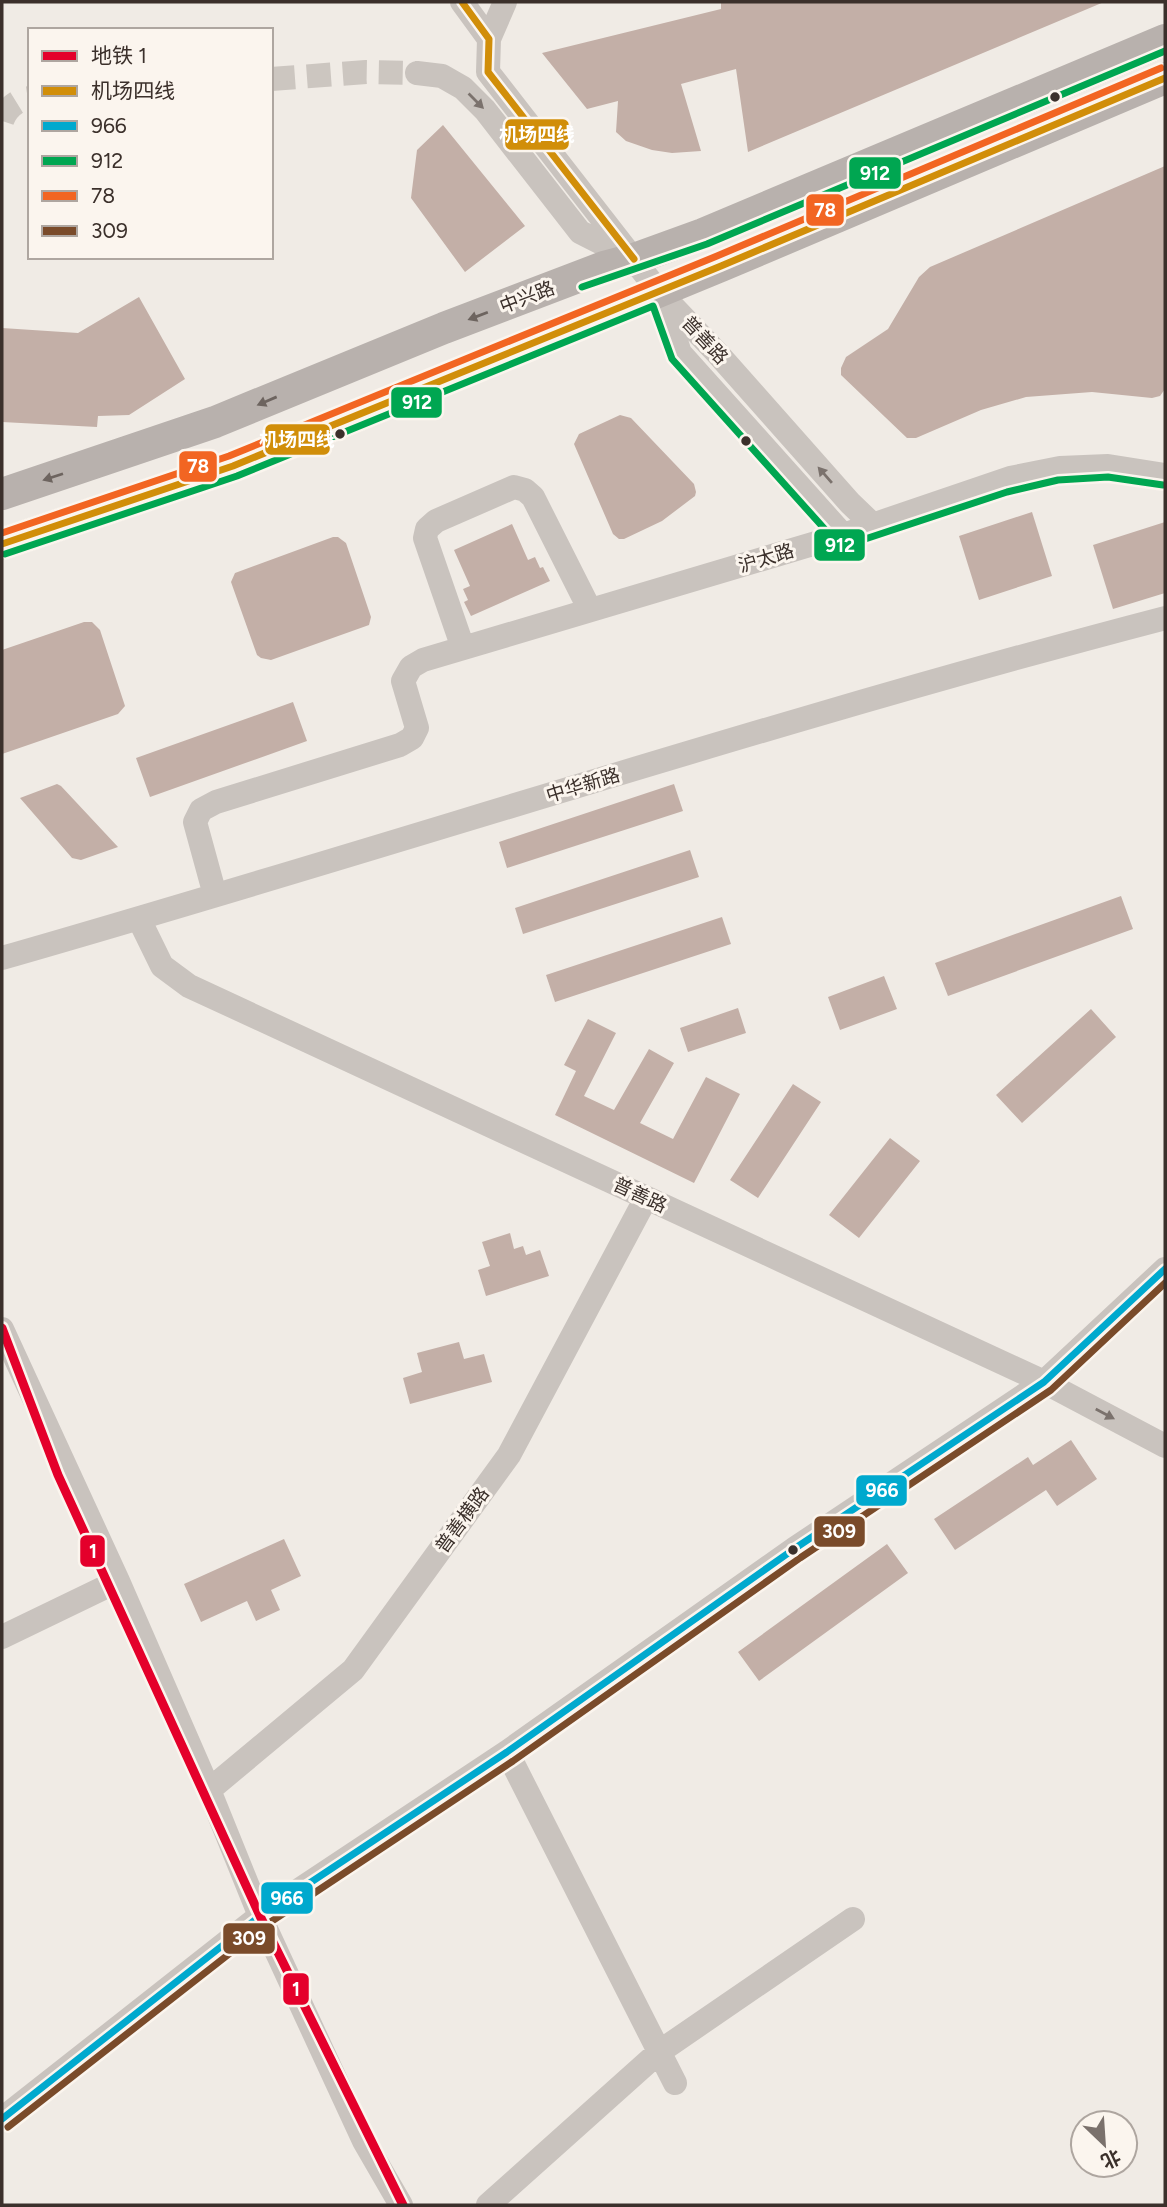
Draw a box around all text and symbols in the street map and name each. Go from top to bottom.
legend [28,28,273,259]
text: 地铁 1 [91,43,147,68]
text: 机场四线 [91,78,175,103]
unlabelled marker [1048,90,1062,104]
one-way arrow [467,93,484,109]
text: 966 [91,113,127,138]
line badge: 机场四线 [504,118,570,151]
text: 机场四线 [499,123,575,146]
text: 912 [91,148,123,173]
line badge: 912 [848,156,902,190]
text: 912 [860,162,890,185]
text: 78 [91,183,115,208]
line badge: 78 [805,193,845,227]
text: 78 [814,199,836,222]
text: 309 [91,218,128,243]
street label: 中兴路 [496,276,558,318]
one-way arrow [467,310,488,321]
street label: 普善路 [677,311,733,369]
line badge: 912 [390,386,443,419]
text: 912 [402,391,432,414]
one-way arrow [256,395,277,406]
line badge: 机场四线 [264,423,331,456]
unlabelled marker [333,427,347,441]
text: 机场四线 [259,428,335,451]
unlabelled marker [739,434,753,448]
line badge: 78 [178,450,218,483]
text: 78 [187,455,209,478]
one-way arrow [817,466,833,484]
one-way arrow [42,473,63,483]
line badge: 912 [813,528,866,562]
text: 912 [825,534,855,557]
street label: 沪太路 [735,539,797,577]
street label: 中华新路 [543,763,623,807]
street label: 普善路 [609,1173,671,1217]
one-way arrow [1095,1409,1115,1420]
line badge: 966 [855,1474,908,1507]
text: 966 [865,1479,899,1502]
street label: 普善横路 [430,1482,494,1558]
line badge: 309 [813,1515,866,1548]
text: 309 [822,1520,856,1543]
line badge: 1 [79,1534,106,1568]
text: 1 [89,1540,97,1563]
unlabelled marker [786,1543,800,1557]
line badge: 966 [260,1881,314,1915]
text: 966 [270,1887,304,1910]
line badge: 309 [222,1922,276,1955]
text: 309 [232,1927,266,1950]
line badge: 1 [282,1972,310,2006]
text: 1 [292,1978,300,2001]
north arrow [1069,2109,1139,2179]
text: 北 [1097,2145,1124,2173]

